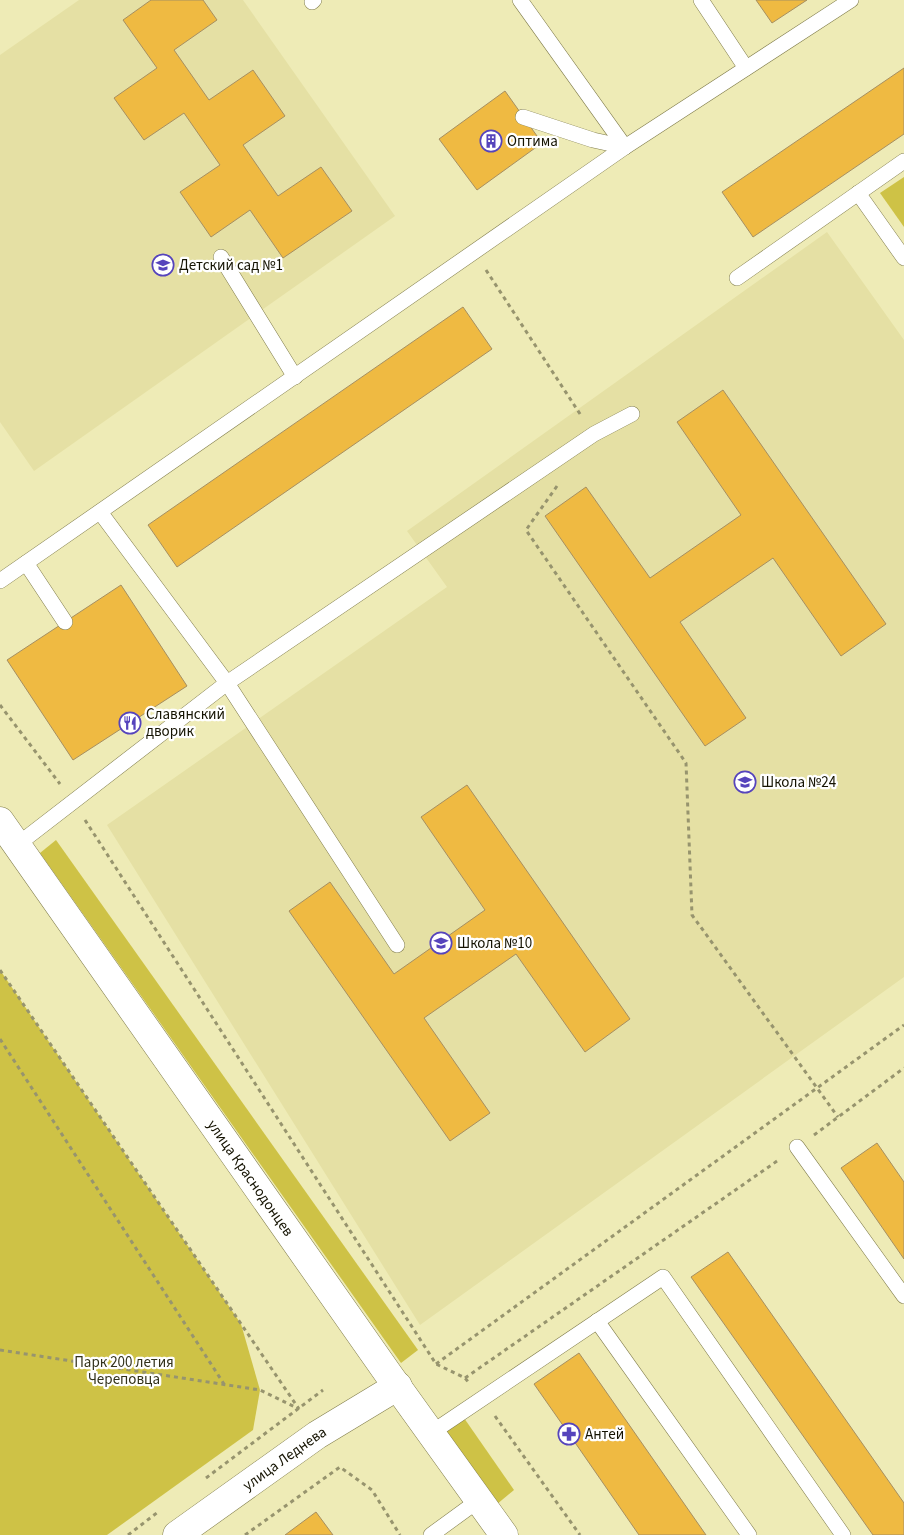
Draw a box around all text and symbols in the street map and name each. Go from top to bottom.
building icon: Оптима [479,129,503,153]
place label: Оптима [507,131,558,152]
school or university icon: Детский сад №1 [151,253,175,277]
place label: Детский сад №1 [179,255,283,276]
place label: Славянский дворик [146,704,225,742]
restaurant icon: Славянский дворик [118,711,142,735]
school or university icon: Школа №24 [733,770,757,794]
place label: Школа №24 [761,772,837,793]
school or university icon: Школа №10 [429,931,453,955]
place label: Школа №10 [457,933,532,954]
street label: улица Краснодонцев [202,1115,299,1241]
park label: Парк 200 летия Череповца [74,1352,174,1390]
street label: улица Леднева [238,1421,330,1495]
pharmacy icon: Антей [557,1422,581,1446]
place label: Антей [585,1424,624,1445]

